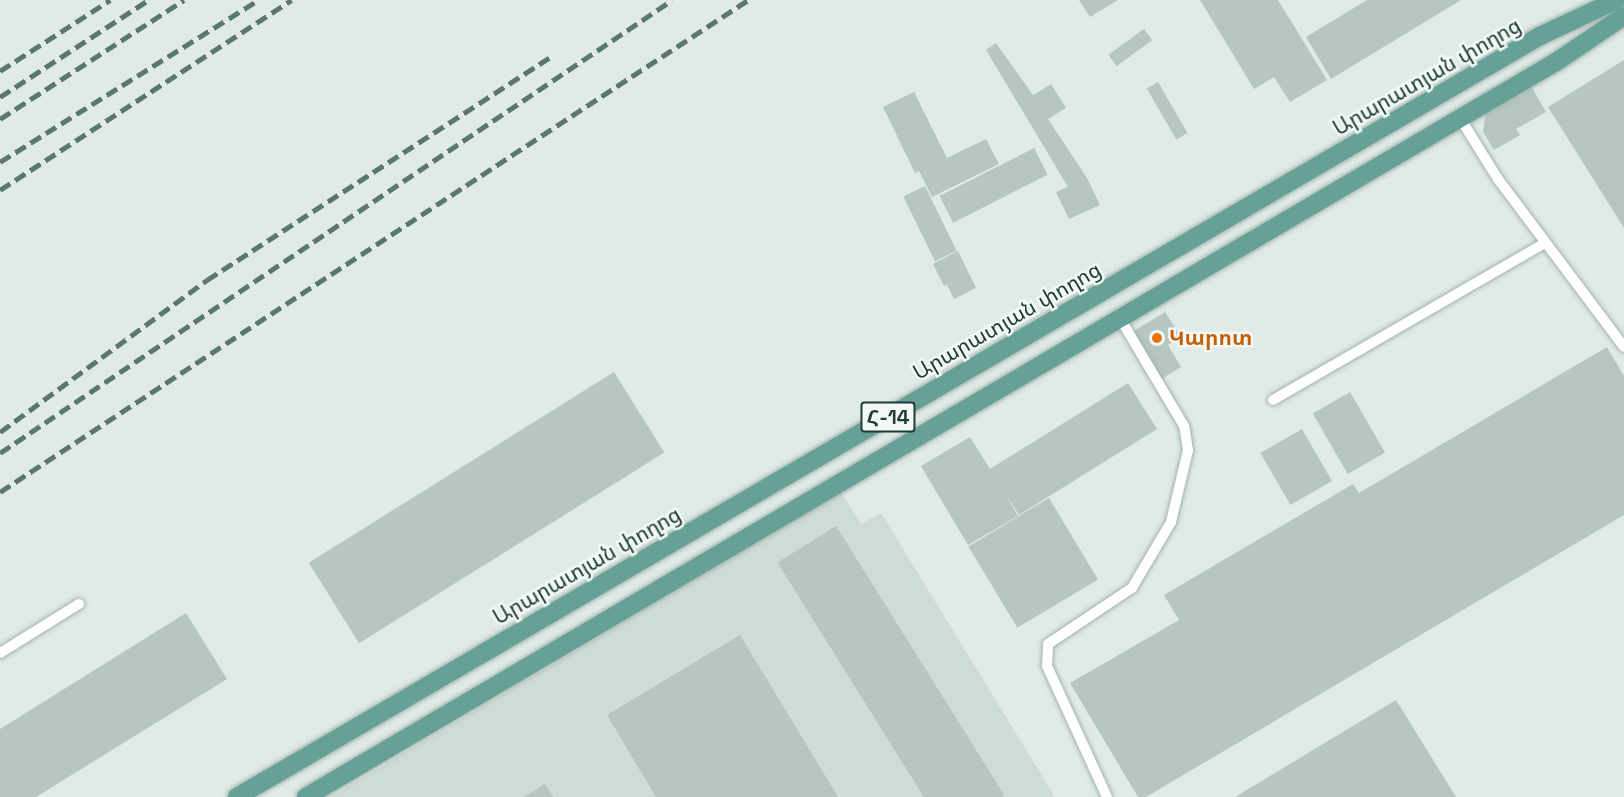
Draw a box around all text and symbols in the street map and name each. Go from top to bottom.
street label: Արարատյան փողոց [1329,13,1525,141]
street label: Արարատյան փողոց [909,257,1105,385]
place label: Կարոտ [1169,325,1252,351]
marker: Կարոտ [1150,331,1164,345]
road number: Հ-14 [860,400,916,434]
street label: Արարատյան փողոց [489,502,685,630]

